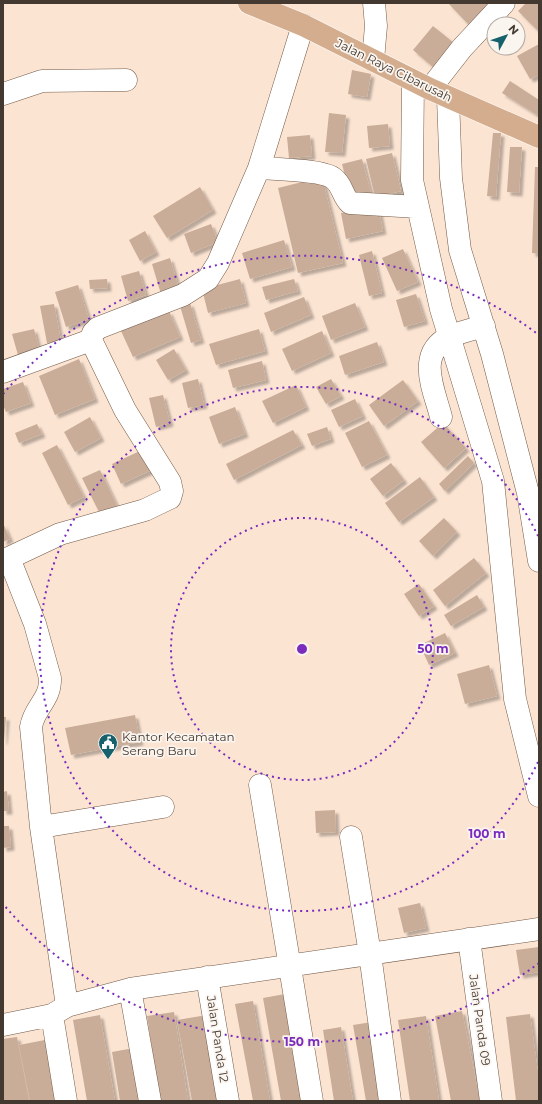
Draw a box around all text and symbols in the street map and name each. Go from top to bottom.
north arrow [486,16,526,56]
text: N [505,22,522,37]
street label: Jalan Raya Cibarusah [333,35,455,105]
text: 50 m [417,641,449,656]
centre of rings [295,642,309,656]
place label: Kantor Kecamatan Serang Baru [122,729,235,758]
public building icon: Kantor Kecamatan Serang Baru [97,732,119,760]
text: 100 m [469,826,505,841]
street label: Jalan Panda 09 [466,972,494,1067]
street label: Jalan Panda 12 [204,993,232,1084]
text: 150 m [284,1034,320,1049]

